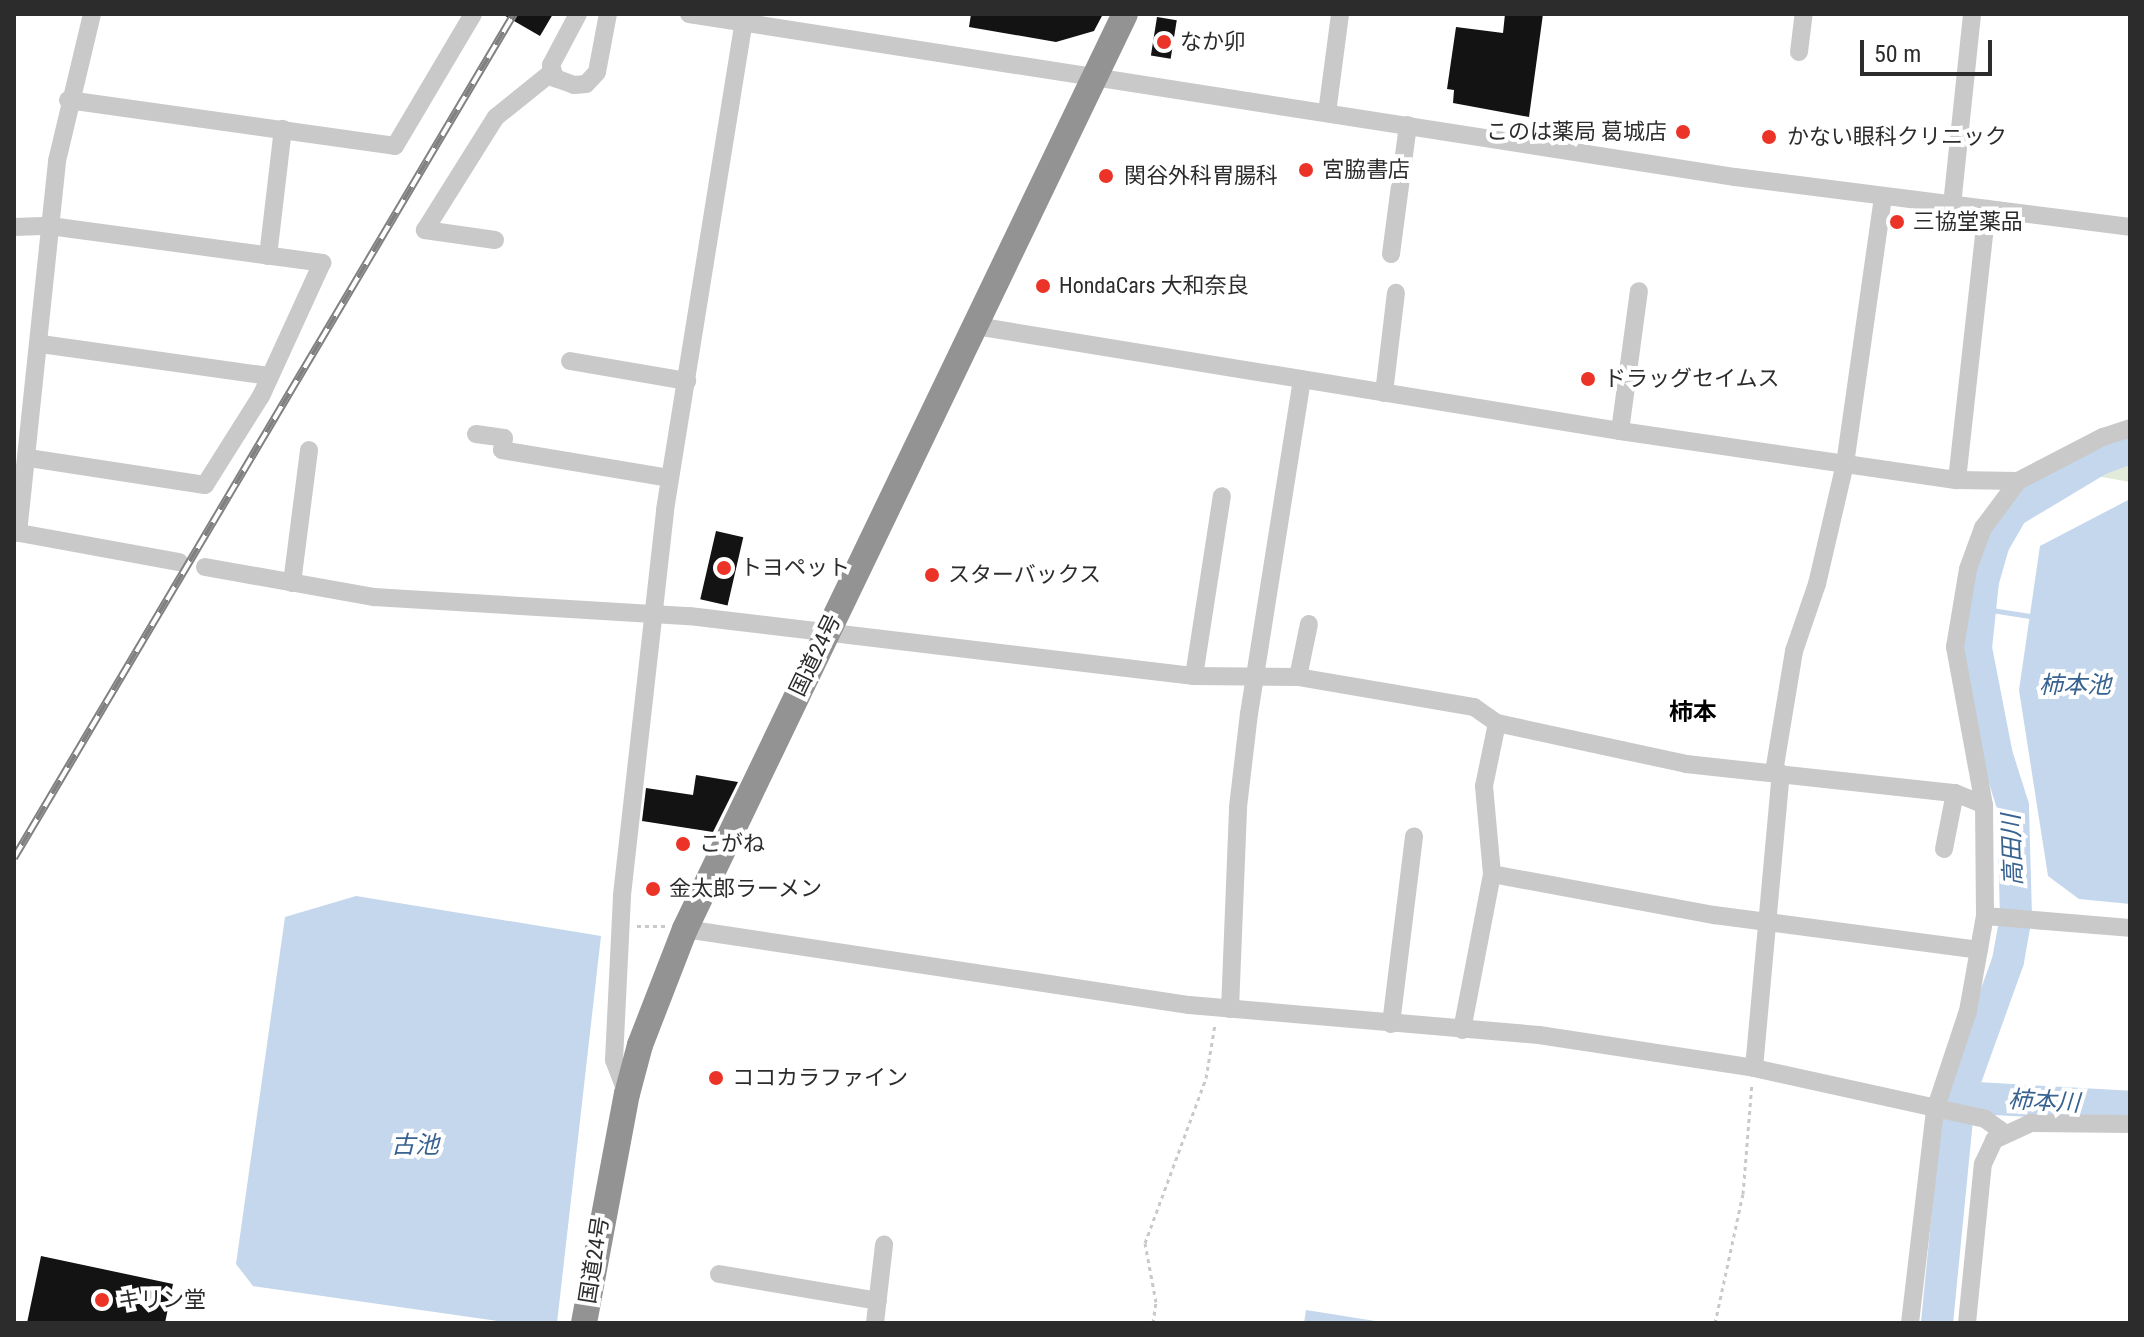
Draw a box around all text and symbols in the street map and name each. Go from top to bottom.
scale bar [1864,24,1996,74]
place label: なか卯 [1180,29,1246,55]
marker: なか卯 [1155,33,1173,51]
text: 50 m [1874,40,1921,68]
place label: このは薬局 葛城店 [1486,119,1667,145]
marker: このは薬局 葛城店 [1674,123,1692,141]
place label: かない眼科クリニック [1787,124,2007,150]
marker: かない眼科クリニック [1758,126,1780,148]
place label: 宮脇書店 [1322,157,1410,183]
marker: 宮脇書店 [1297,161,1315,179]
place label: 関谷外科胃腸科 [1124,163,1278,189]
marker: 関谷外科胃腸科 [1095,165,1117,187]
place label: 三協堂薬品 [1913,209,2023,235]
marker: 三協堂薬品 [1888,213,1906,231]
place label: HondaCars 大和奈良 [1059,273,1249,299]
marker: HondaCars 大和奈良 [1034,277,1052,295]
place label: ドラッグセイムス [1604,366,1780,392]
marker: ドラッグセイムス [1579,370,1597,388]
place label: トヨペット [740,555,850,581]
marker: トヨペット [715,559,733,577]
place label: スターバックス [948,562,1102,588]
marker: スターバックス [923,566,941,584]
street label: 国道24号 [784,610,846,700]
water label: 柿本池 [2039,672,2111,700]
district label: 柿本 [1669,699,1717,727]
water label: 高田川 [1997,814,2029,886]
place label: こがね [699,831,765,857]
marker: こがね [674,835,692,853]
place label: 金太郎ラーメン [669,876,823,902]
marker: 金太郎ラーメン [644,880,662,898]
place label: ココカラファイン [732,1065,908,1091]
marker: ココカラファイン [707,1069,725,1087]
water label: 柿本川 [2007,1086,2081,1118]
water label: 古池 [391,1132,439,1160]
street label: 国道24号 [574,1215,614,1305]
place label: キリン堂 [118,1287,206,1313]
marker: キリン堂 [93,1291,111,1309]

